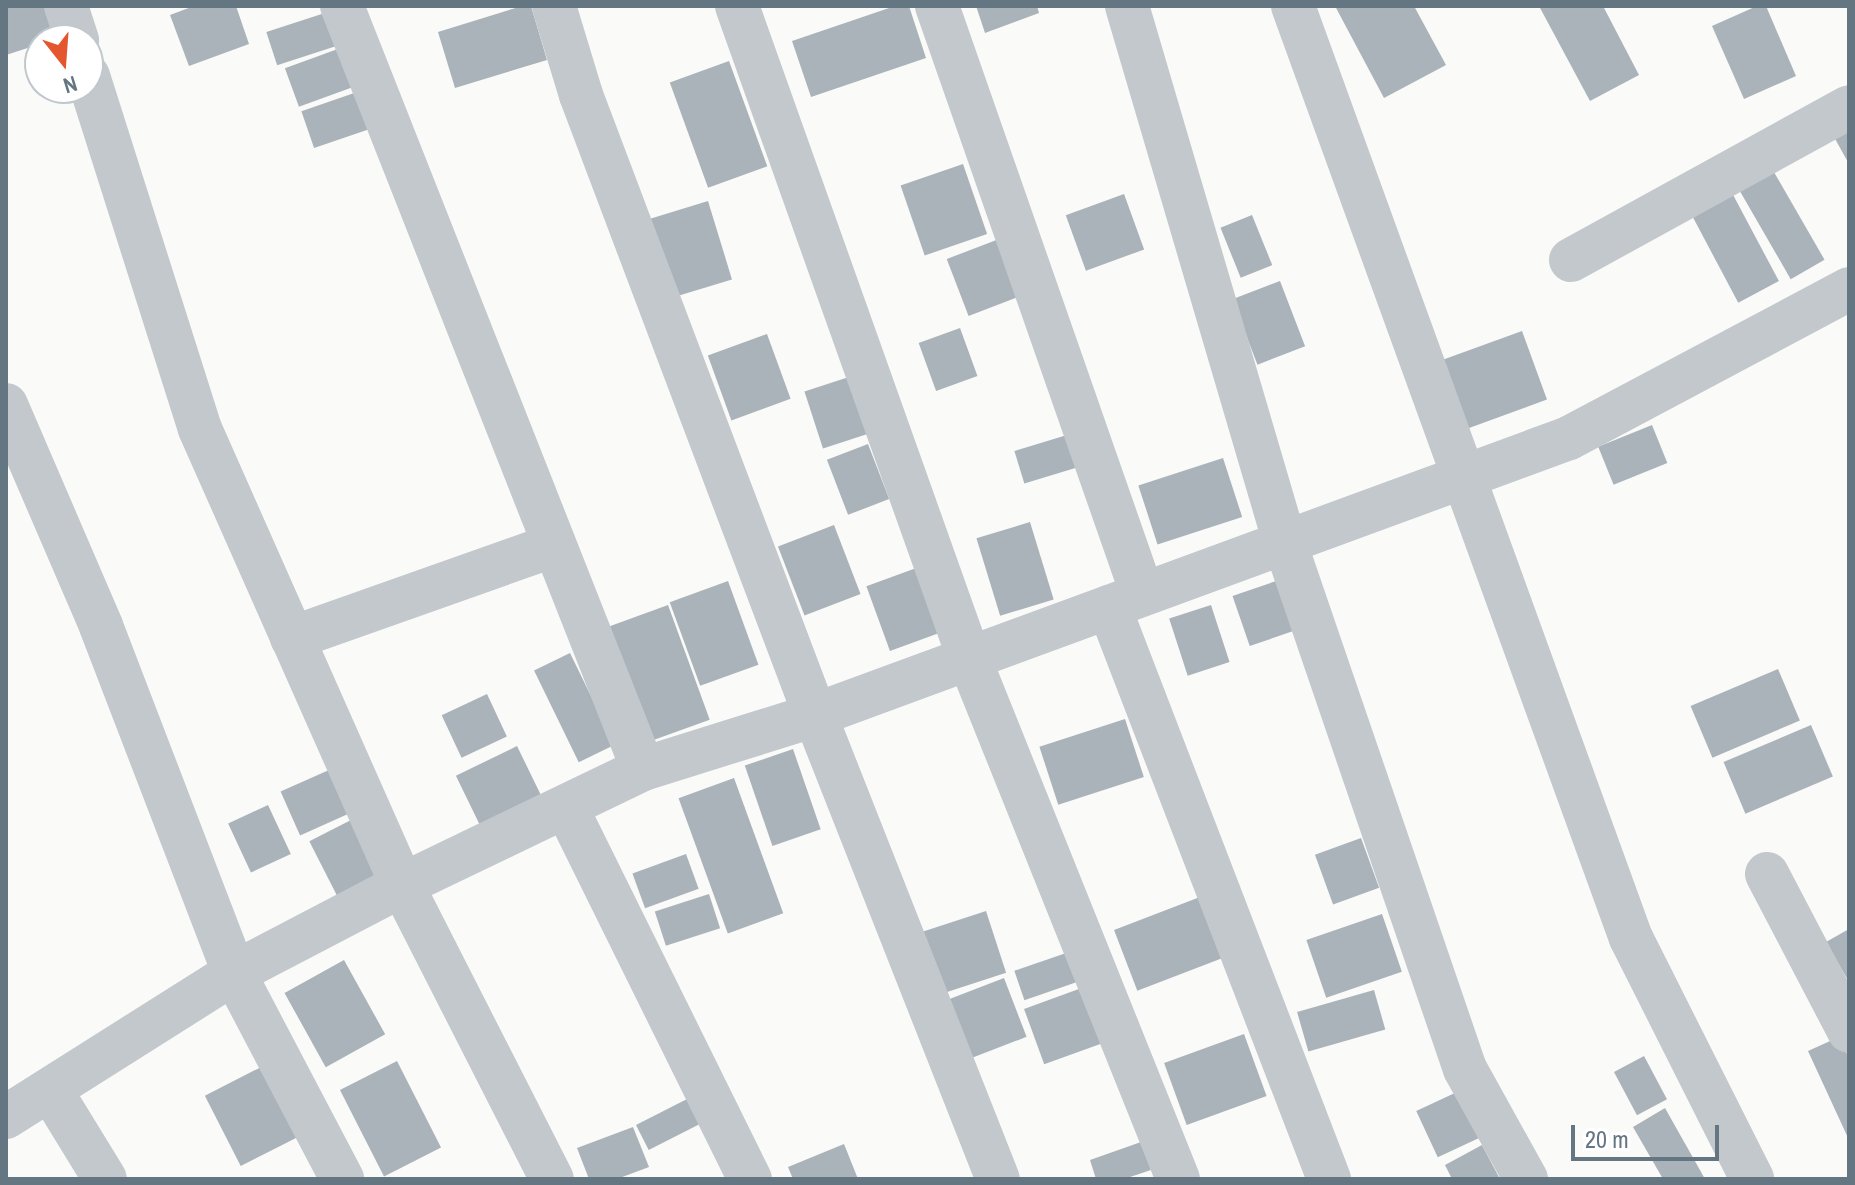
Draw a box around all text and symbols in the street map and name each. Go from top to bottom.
north arrow [24,24,104,104]
text: N [60,69,81,101]
scale bar [1575,1109,1723,1159]
text: 20 m [1585,1123,1629,1155]

